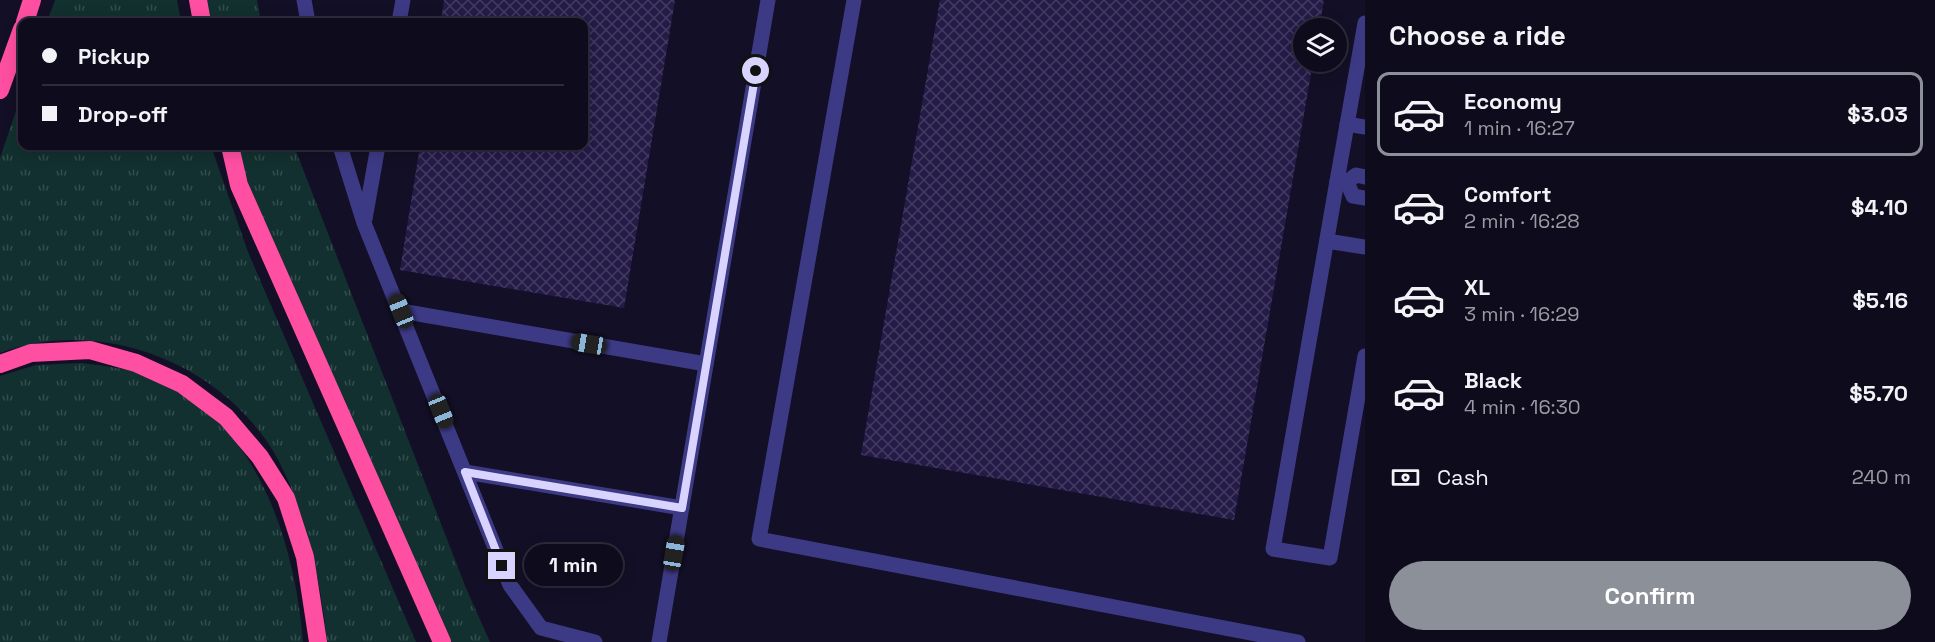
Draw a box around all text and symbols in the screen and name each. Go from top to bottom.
map controls [1293,18,1347,72]
button: layers [1293,18,1347,72]
text: Choose a ride [1389,18,1566,53]
text: Pickup [78,42,150,70]
route start [742,57,769,84]
icon: car [1392,87,1446,141]
text: Economy [1464,87,1562,115]
text: Drop-off [78,100,168,128]
text: $3.03 [1847,100,1908,128]
text: 1 min · 16:27 [1464,115,1575,141]
icon: car [1392,180,1446,234]
text: Comfort [1464,180,1552,208]
text: $4.10 [1851,193,1908,221]
text: 2 min · 16:28 [1464,208,1580,234]
icon: car [1392,273,1446,327]
text: XL [1464,273,1490,301]
text: $5.16 [1853,286,1908,314]
car [386,291,416,331]
text: 3 min · 16:29 [1464,301,1580,327]
car [570,332,608,356]
icon: car [1392,366,1446,420]
text: Black [1464,366,1522,394]
text: $5.70 [1849,379,1908,407]
car [426,391,456,431]
text: 4 min · 16:30 [1464,394,1581,420]
icon: cash [1389,461,1422,494]
text: Cash [1437,463,1489,491]
text: 240 m [1852,464,1911,490]
car [662,534,686,572]
callout: 1 min [523,545,622,587]
route end [488,552,515,579]
text: 1 min [549,552,598,578]
button: Confirm [1389,561,1911,630]

